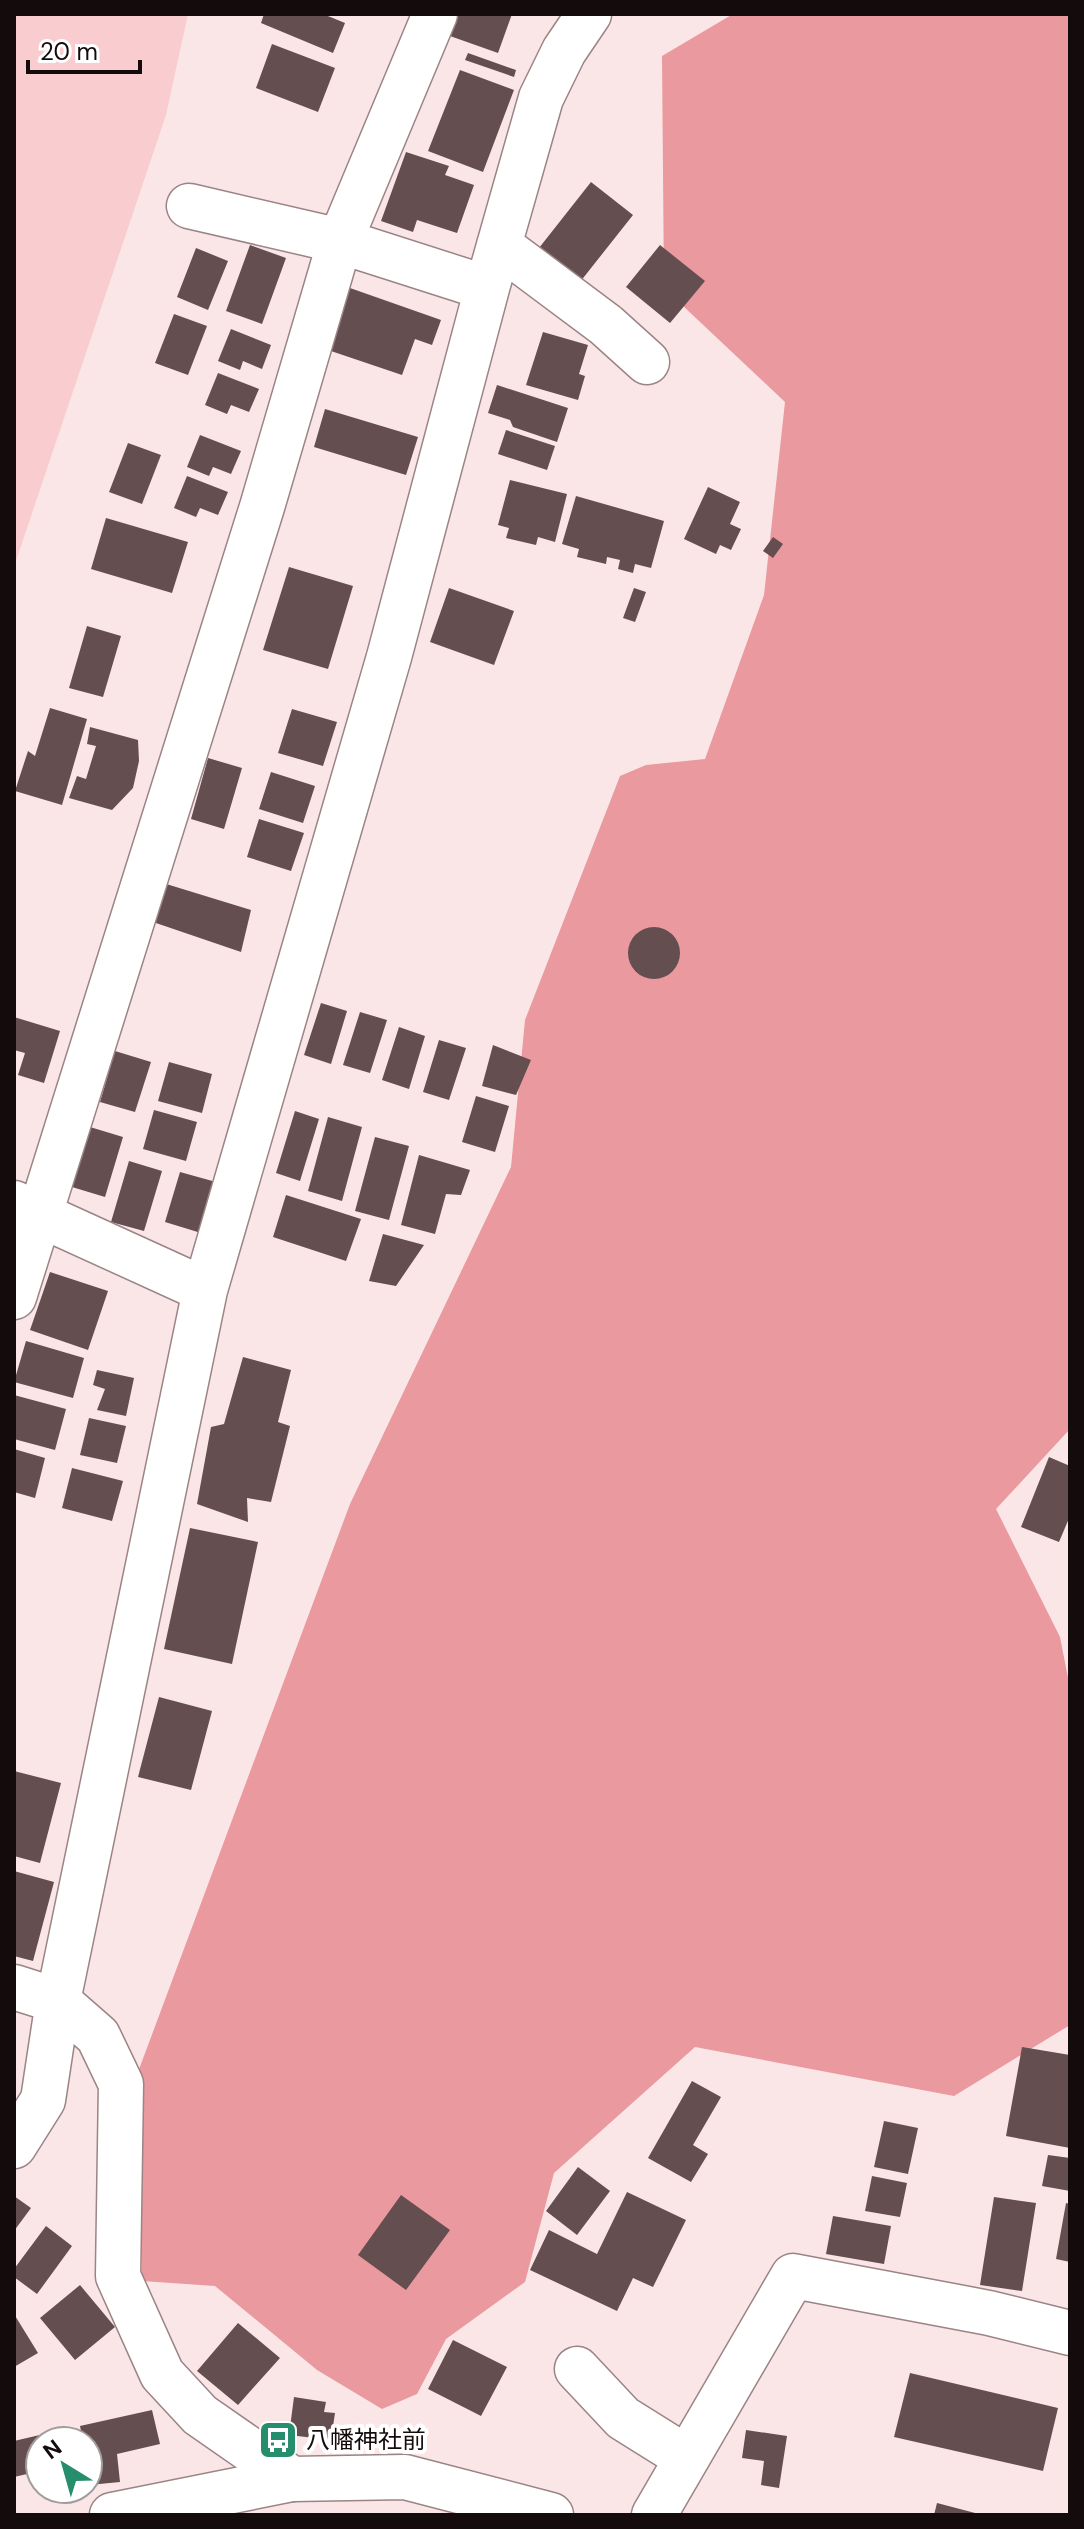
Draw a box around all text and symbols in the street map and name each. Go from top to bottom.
scale bar [28,24,140,74]
text: 20 m [40,36,98,67]
bus stop icon: 八幡神社前 [257,2419,299,2461]
place label: 八幡神社前 [306,2424,426,2455]
north arrow [24,2425,104,2505]
text: N [37,2433,67,2466]

